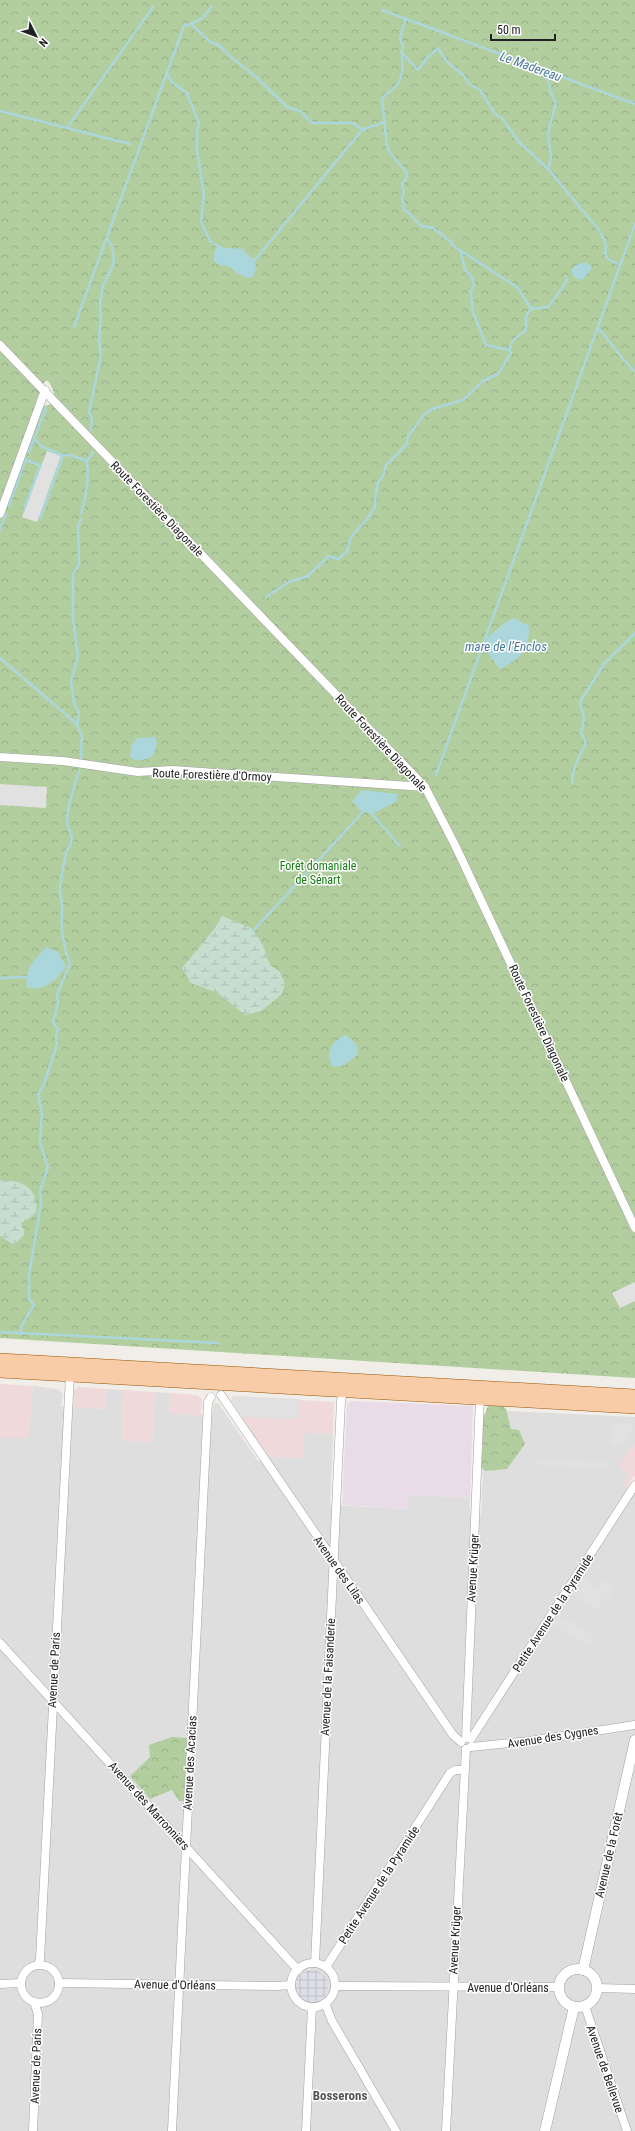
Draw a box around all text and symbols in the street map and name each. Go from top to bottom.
north arrow [16,16,56,56]
scale bar [491,16,555,42]
text: 50 m [497,23,521,37]
text: N [36,35,50,49]
water label: Le Madereau [498,48,564,85]
street label: Route Forestière Diagonale [108,458,207,560]
water label: mare de l’Enclos [465,639,547,654]
street label: Route Forestière Diagonale [332,692,430,795]
street label: Route Forestière d'Ormoy [152,766,272,784]
park label: Forêt domaniale de Sénart [280,859,357,887]
street label: Route Forestière Diagonale [506,962,572,1084]
street label: Avenue des Lilas [310,1533,368,1607]
street label: Avenue Krüger [464,1533,482,1603]
street label: Petite Avenue de la Pyramide [510,1551,597,1675]
street label: Avenue de la Faisanderie [318,1618,338,1736]
street label: Avenue de Paris [45,1632,63,1708]
street label: Avenue des Acacias [181,1715,199,1811]
street label: Avenue des Cygnes [507,1723,599,1751]
street label: Avenue des Marronniers [106,1759,192,1853]
street label: Avenue de la Forêt [592,1810,626,1899]
street label: Petite Avenue de la Pyramide [336,1823,423,1947]
street label: Avenue Krüger [446,1905,464,1975]
street label: Avenue d'Orléans [134,1977,216,1993]
street label: Avenue d'Orléans [467,1981,549,1995]
street label: Avenue de Bellevue [583,2023,627,2115]
street label: Avenue de Paris [28,2028,44,2104]
district label: Bosserons [313,2088,367,2103]

